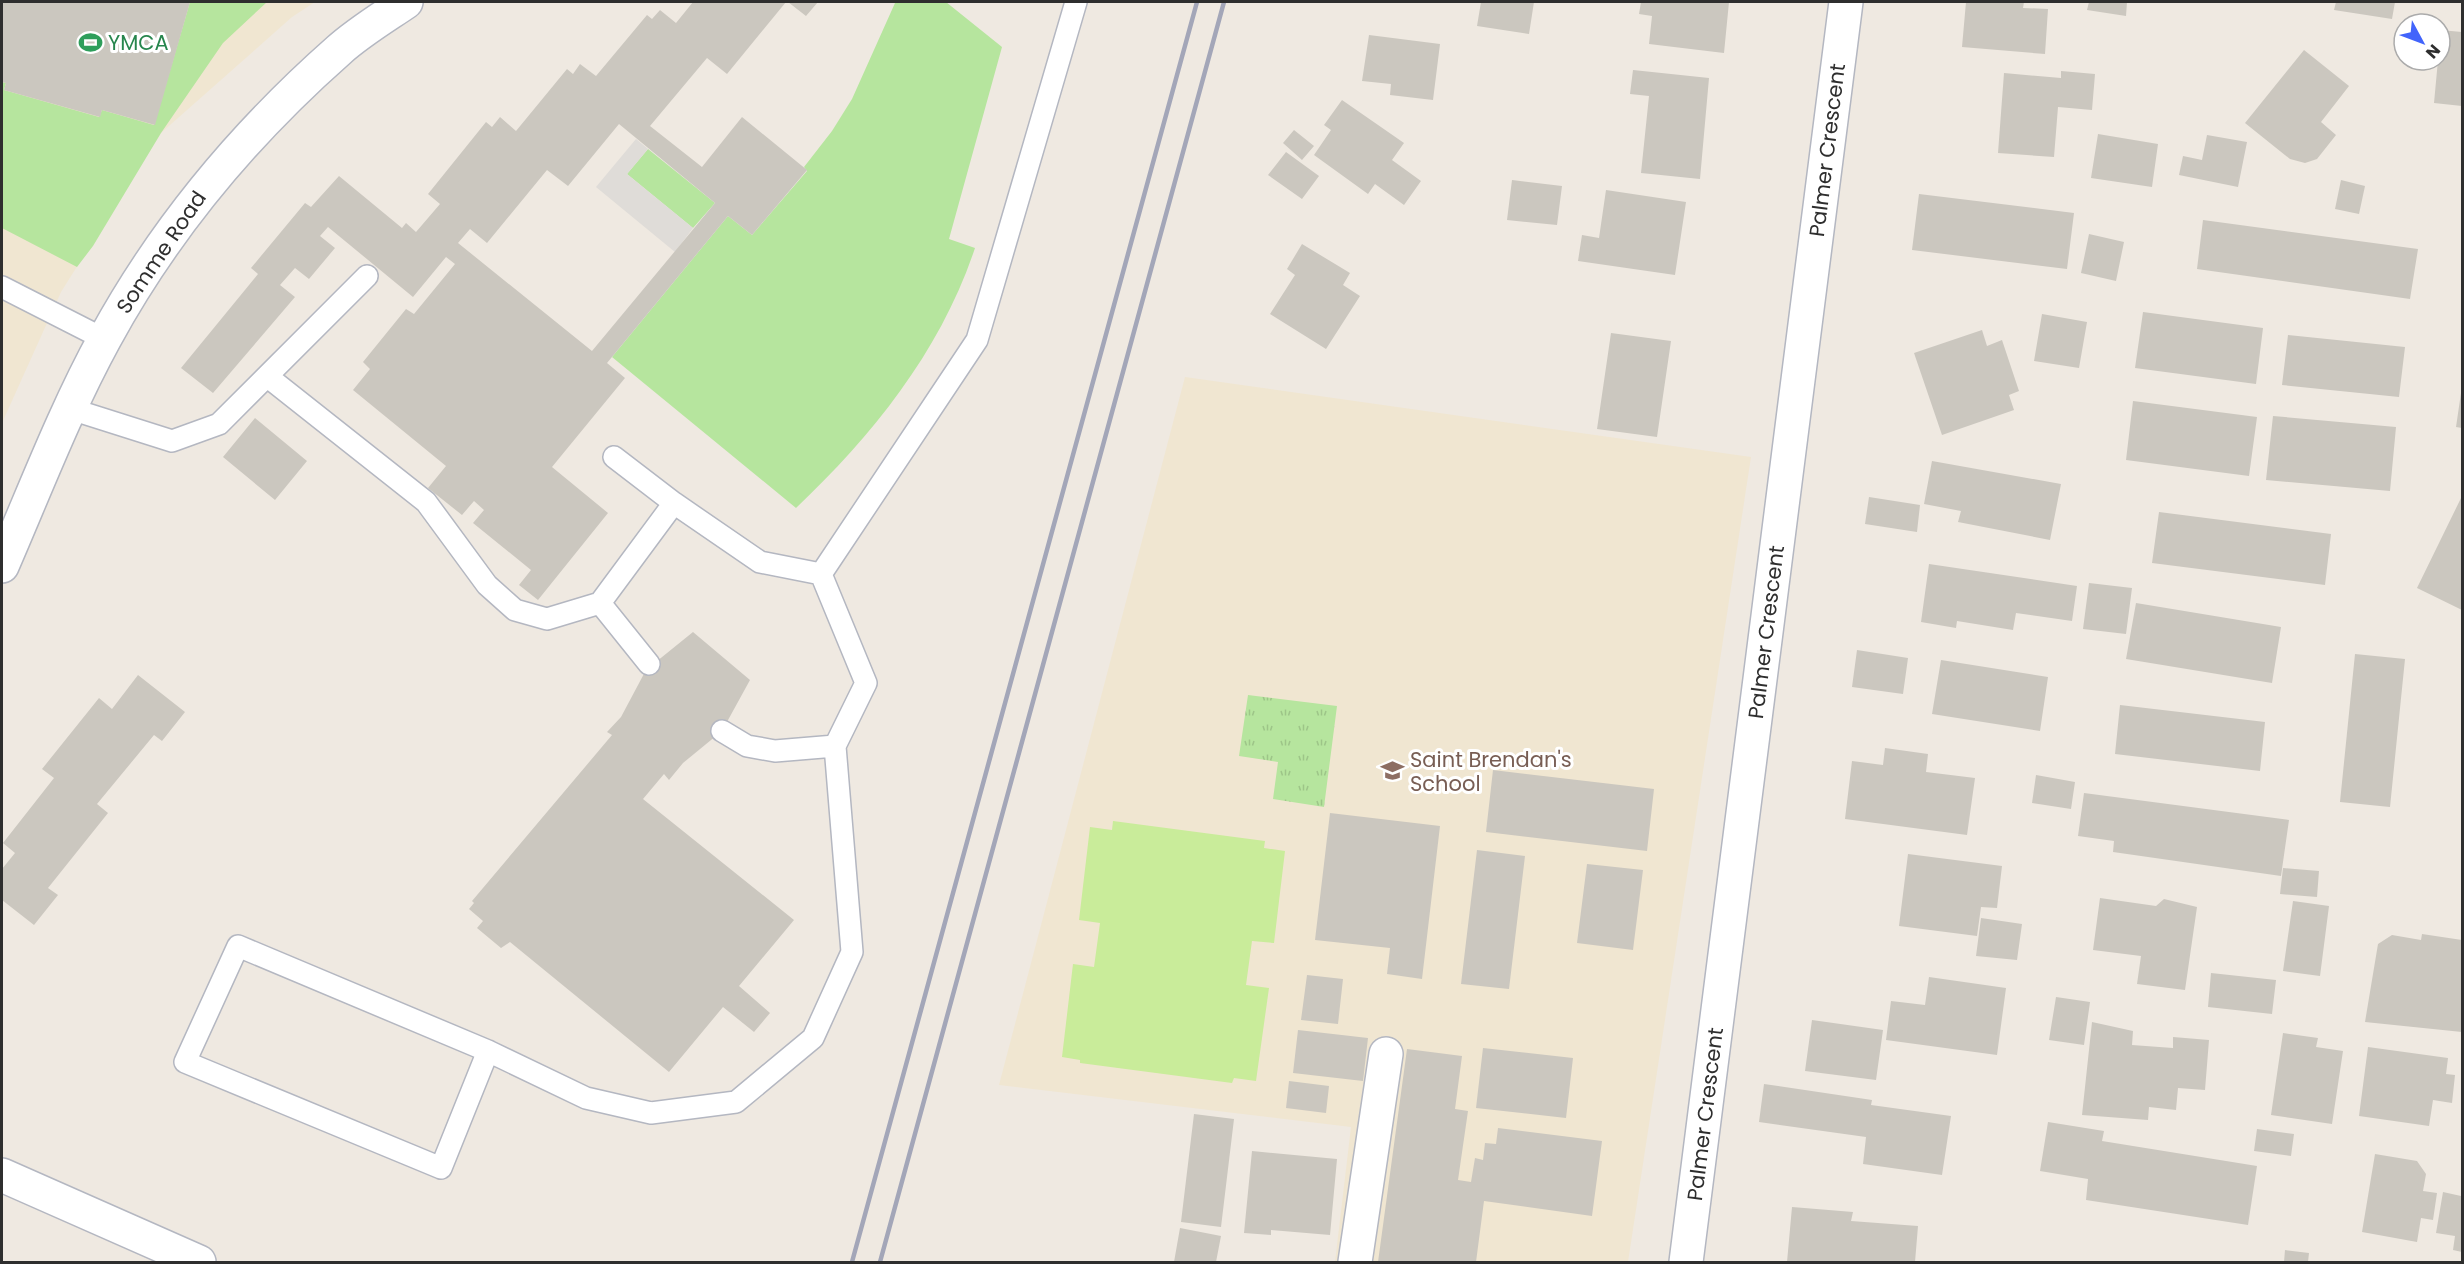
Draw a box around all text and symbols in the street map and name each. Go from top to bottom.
north arrow [2392,12,2452,72]
place label: YMCA [108,28,169,57]
sports icon: YMCA [77,29,103,55]
text: N [2420,39,2446,64]
street label: Palmer Crescent [1802,62,1852,238]
street label: Somme Road [109,185,213,319]
street label: Palmer Crescent [1741,544,1791,720]
place label: Saint Brendan's School [1410,745,1572,798]
school or university icon: Saint Brendan's School [1379,758,1405,784]
street label: Palmer Crescent [1680,1026,1730,1202]

